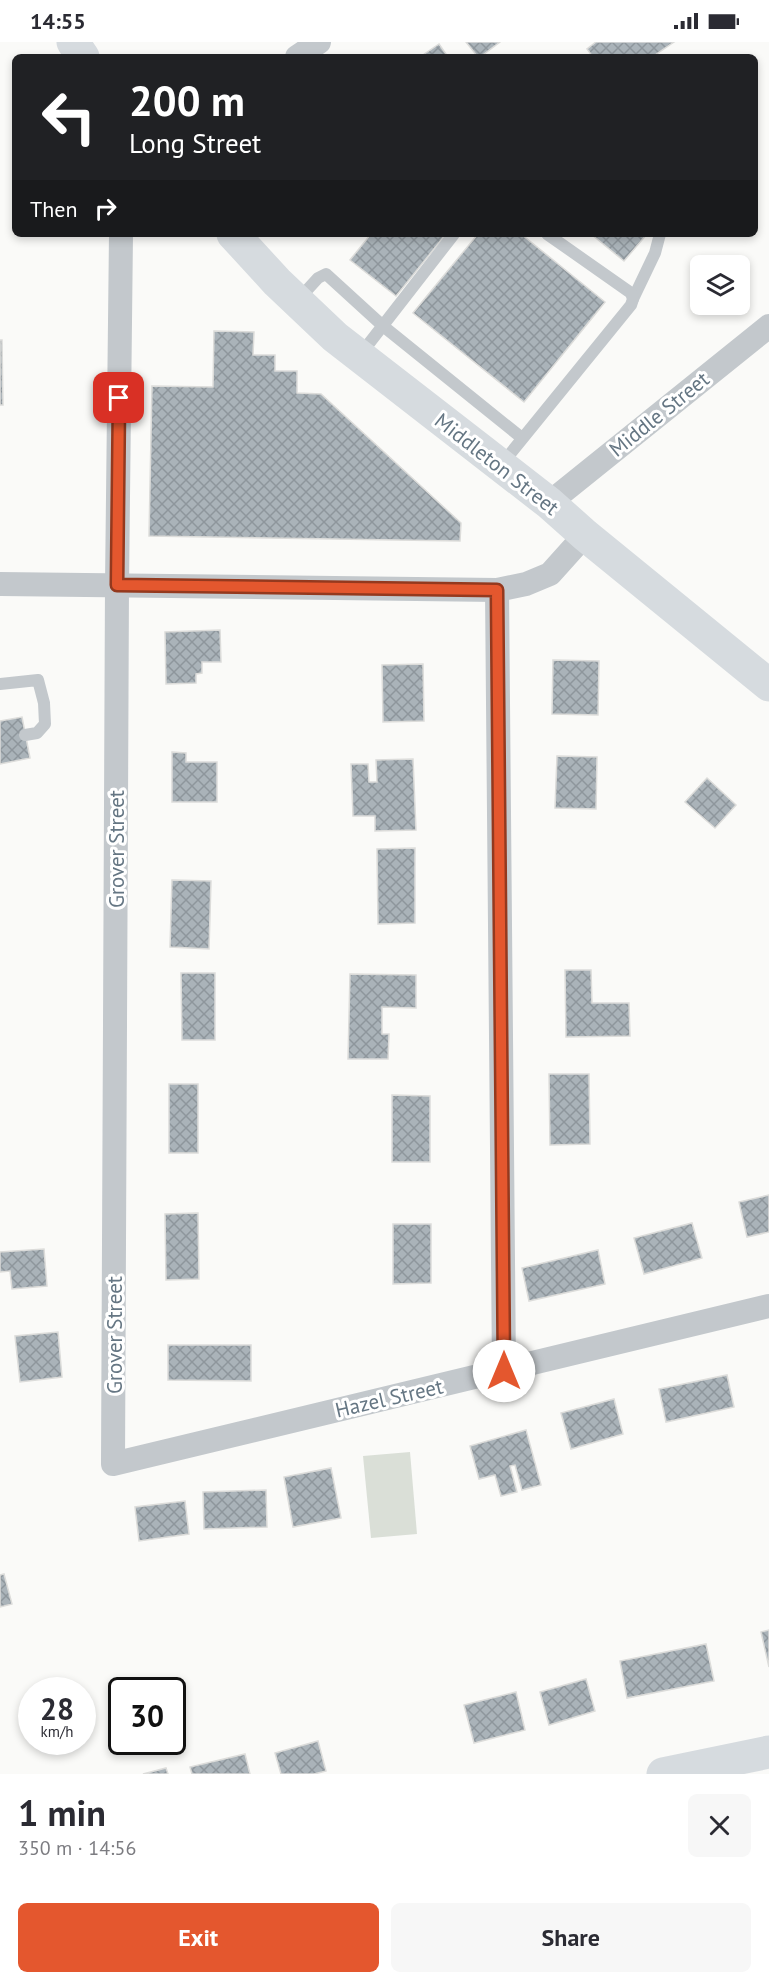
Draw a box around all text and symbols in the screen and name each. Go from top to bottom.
text: 14:55 [30,7,86,35]
text: 200 m [129,73,245,128]
icon: left [30,78,108,156]
text: Long Street [129,126,261,160]
icon: right [89,192,122,225]
text: Then [30,195,77,223]
map controls [690,255,750,315]
button: layers [690,255,750,315]
street label: Middle Street [604,365,714,463]
pin [93,372,144,423]
icon: arrive [102,381,135,414]
street label: Middleton Street [429,407,565,521]
street label: Grover Street [103,790,130,908]
street label: Grover Street [101,1276,128,1394]
position arrow [472,1339,536,1403]
street label: Hazel Street [333,1373,445,1423]
speed limit sign: 30 [108,1677,186,1755]
text: 28 [40,1689,74,1728]
text: km/h [41,1722,73,1741]
text: 1 min [18,1789,106,1836]
button: close [688,1794,751,1857]
text: 350 m · 14:56 [18,1835,136,1861]
button: Exit [18,1903,379,1972]
button: Share [391,1903,751,1972]

